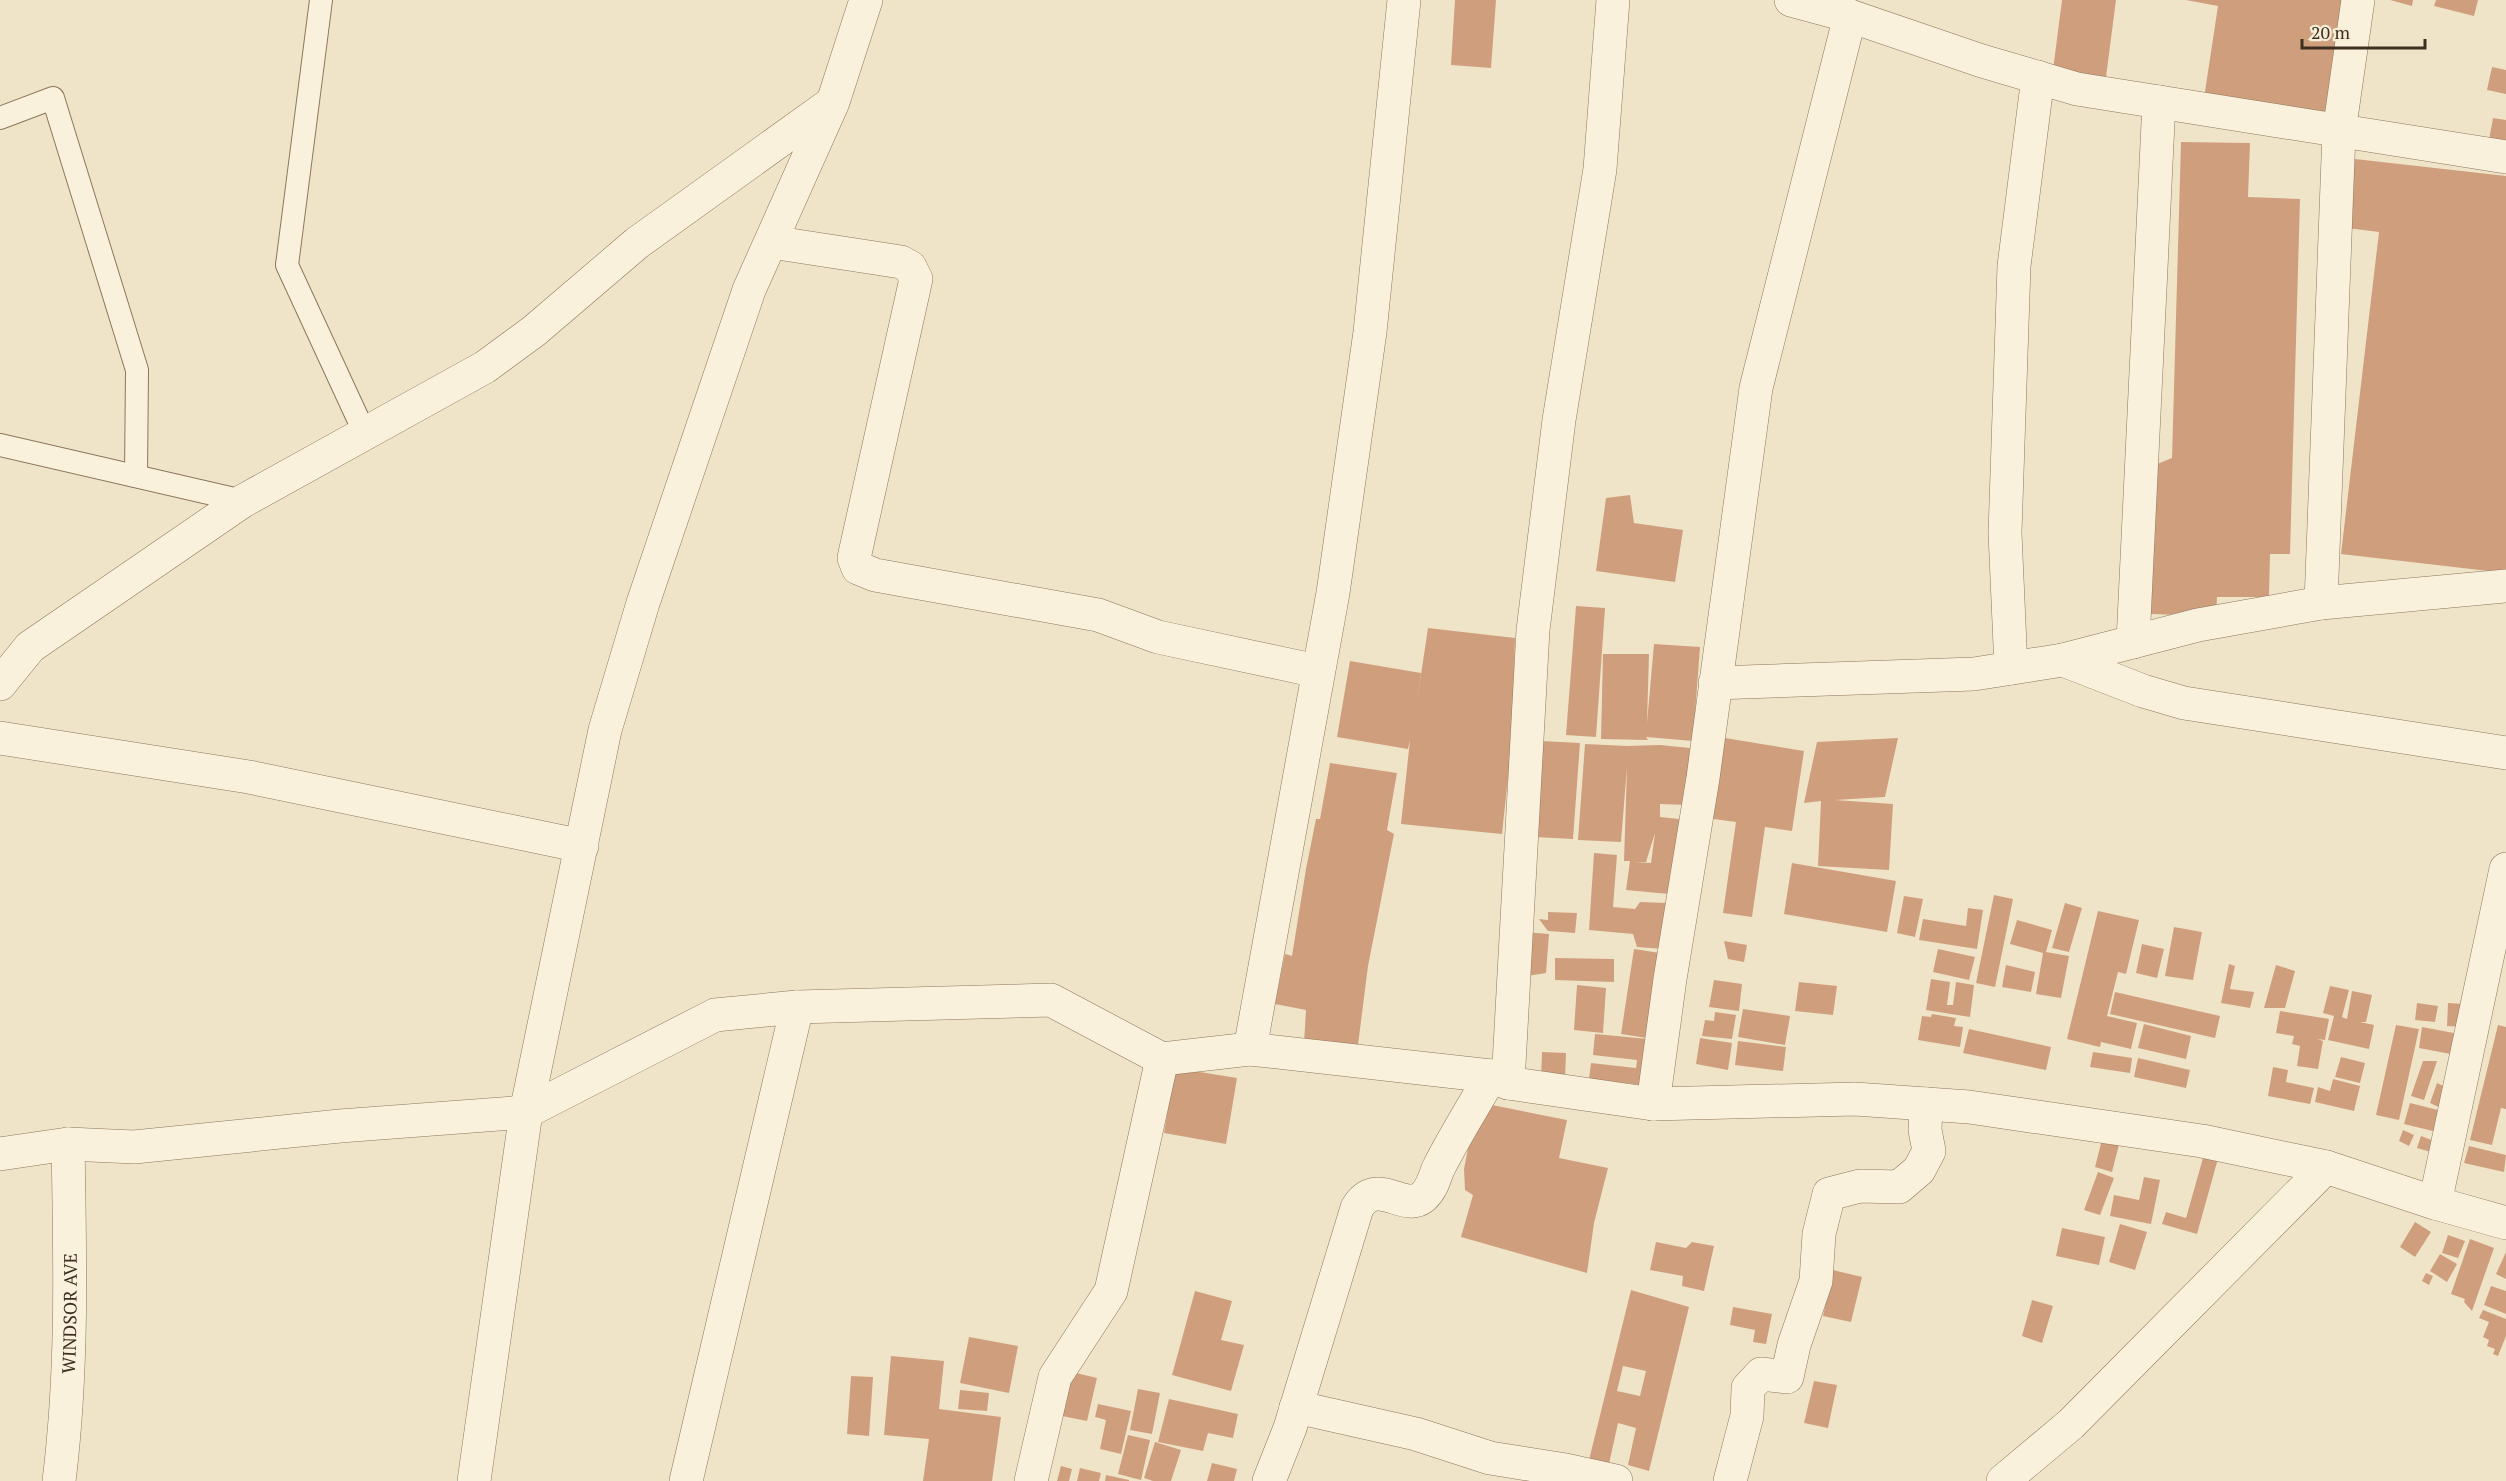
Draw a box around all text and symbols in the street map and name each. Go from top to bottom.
scale bar [2302,12,2425,50]
text: 20 m [2311,20,2351,44]
street label: WINDSOR AVE [56,1253,82,1374]

